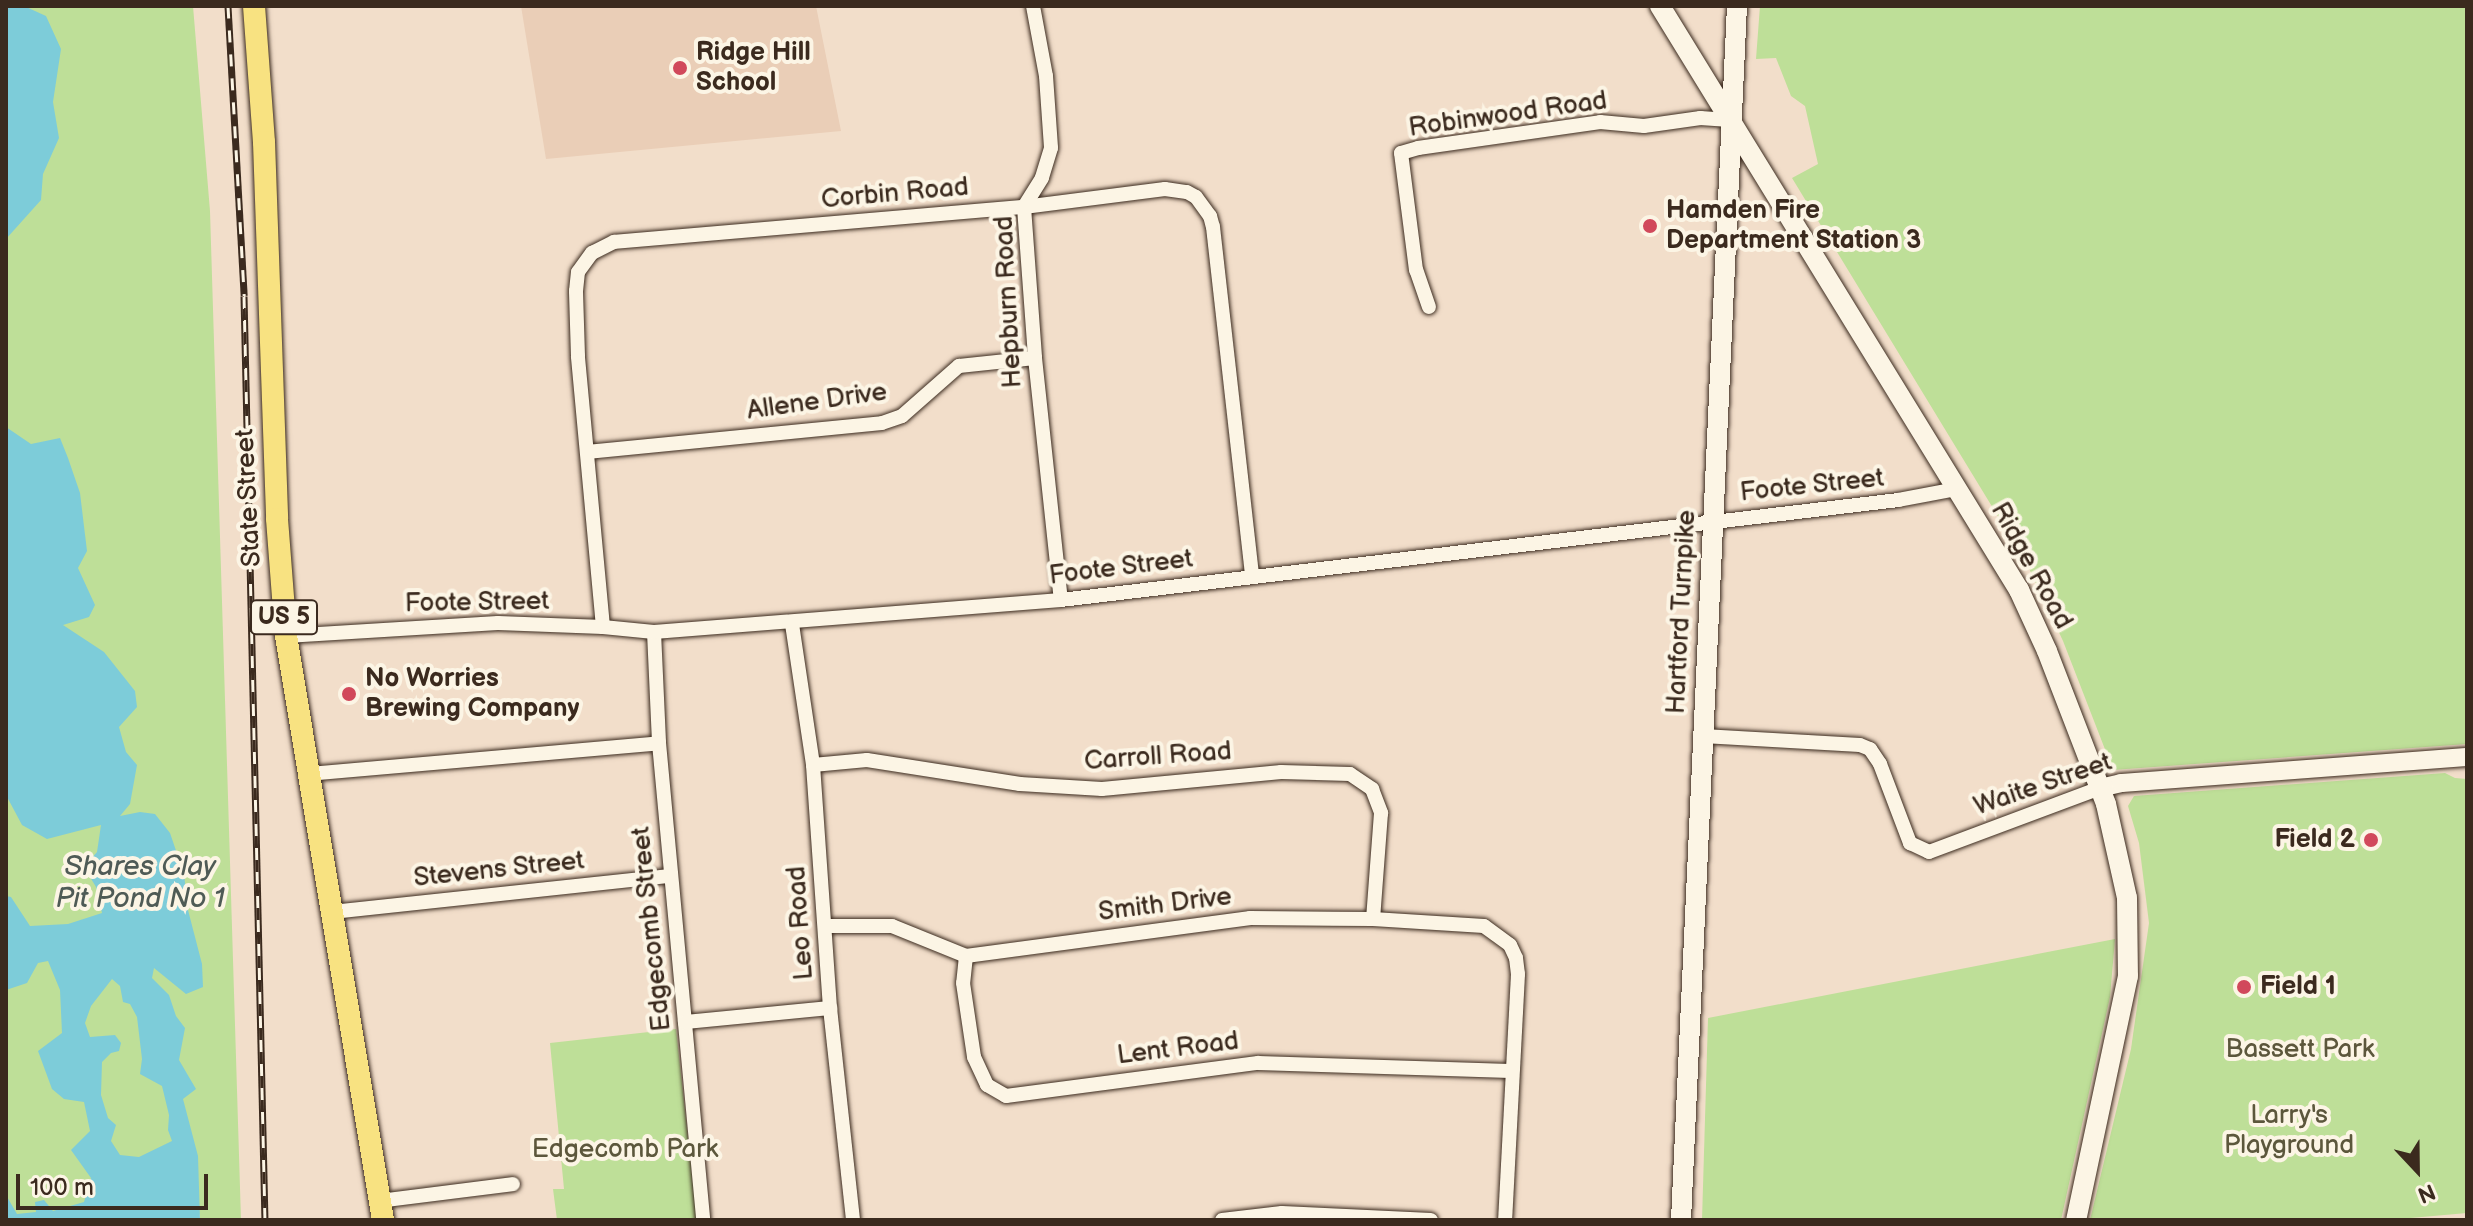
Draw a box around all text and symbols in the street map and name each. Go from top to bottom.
place label: Ridge Hill School [696,37,811,98]
marker: Ridge Hill School [671,59,689,77]
street label: Robinwood Road [1407,86,1609,144]
street label: Corbin Road [820,172,970,216]
place label: Hamden Fire Department Station 3 [1666,195,1921,256]
street label: Hepburn Road [989,215,1029,389]
marker: Hamden Fire Department Station 3 [1641,217,1659,235]
street label: Allene Drive [745,377,889,427]
street label: State Street [230,428,268,568]
street label: Foote Street [1738,463,1886,509]
street label: Ridge Road [1983,497,2079,635]
street label: Hartford Turnpike [1661,509,1703,715]
street label: Foote Street [1047,544,1195,592]
street label: Foote Street [404,586,550,620]
road number: US 5 [250,597,318,637]
place label: No Worries Brewing Company [365,663,579,724]
marker: No Worries Brewing Company [340,685,358,703]
street label: Carroll Road [1083,736,1233,778]
street label: Waite Street [1970,747,2116,823]
place label: Field 2 [2275,824,2355,856]
street label: Edgecomb Street [626,825,678,1033]
marker: Field 2 [2362,831,2380,849]
street label: Stevens Street [412,846,586,894]
water label: Shares Clay Pit Pond No 1 [56,850,224,916]
street label: Leo Road [781,865,821,981]
street label: Smith Drive [1097,881,1233,929]
place label: Field 1 [2260,971,2336,1003]
marker: Field 1 [2235,978,2253,996]
street label: Lent Road [1115,1026,1241,1072]
park label: Bassett Park [2226,1034,2374,1066]
park label: Larry's Playground [2224,1100,2354,1162]
north arrow [2377,1130,2457,1210]
park label: Edgecomb Park [532,1134,718,1166]
scale bar [20,1158,212,1208]
text: 100 m [30,1173,94,1202]
text: N [2413,1177,2439,1208]

